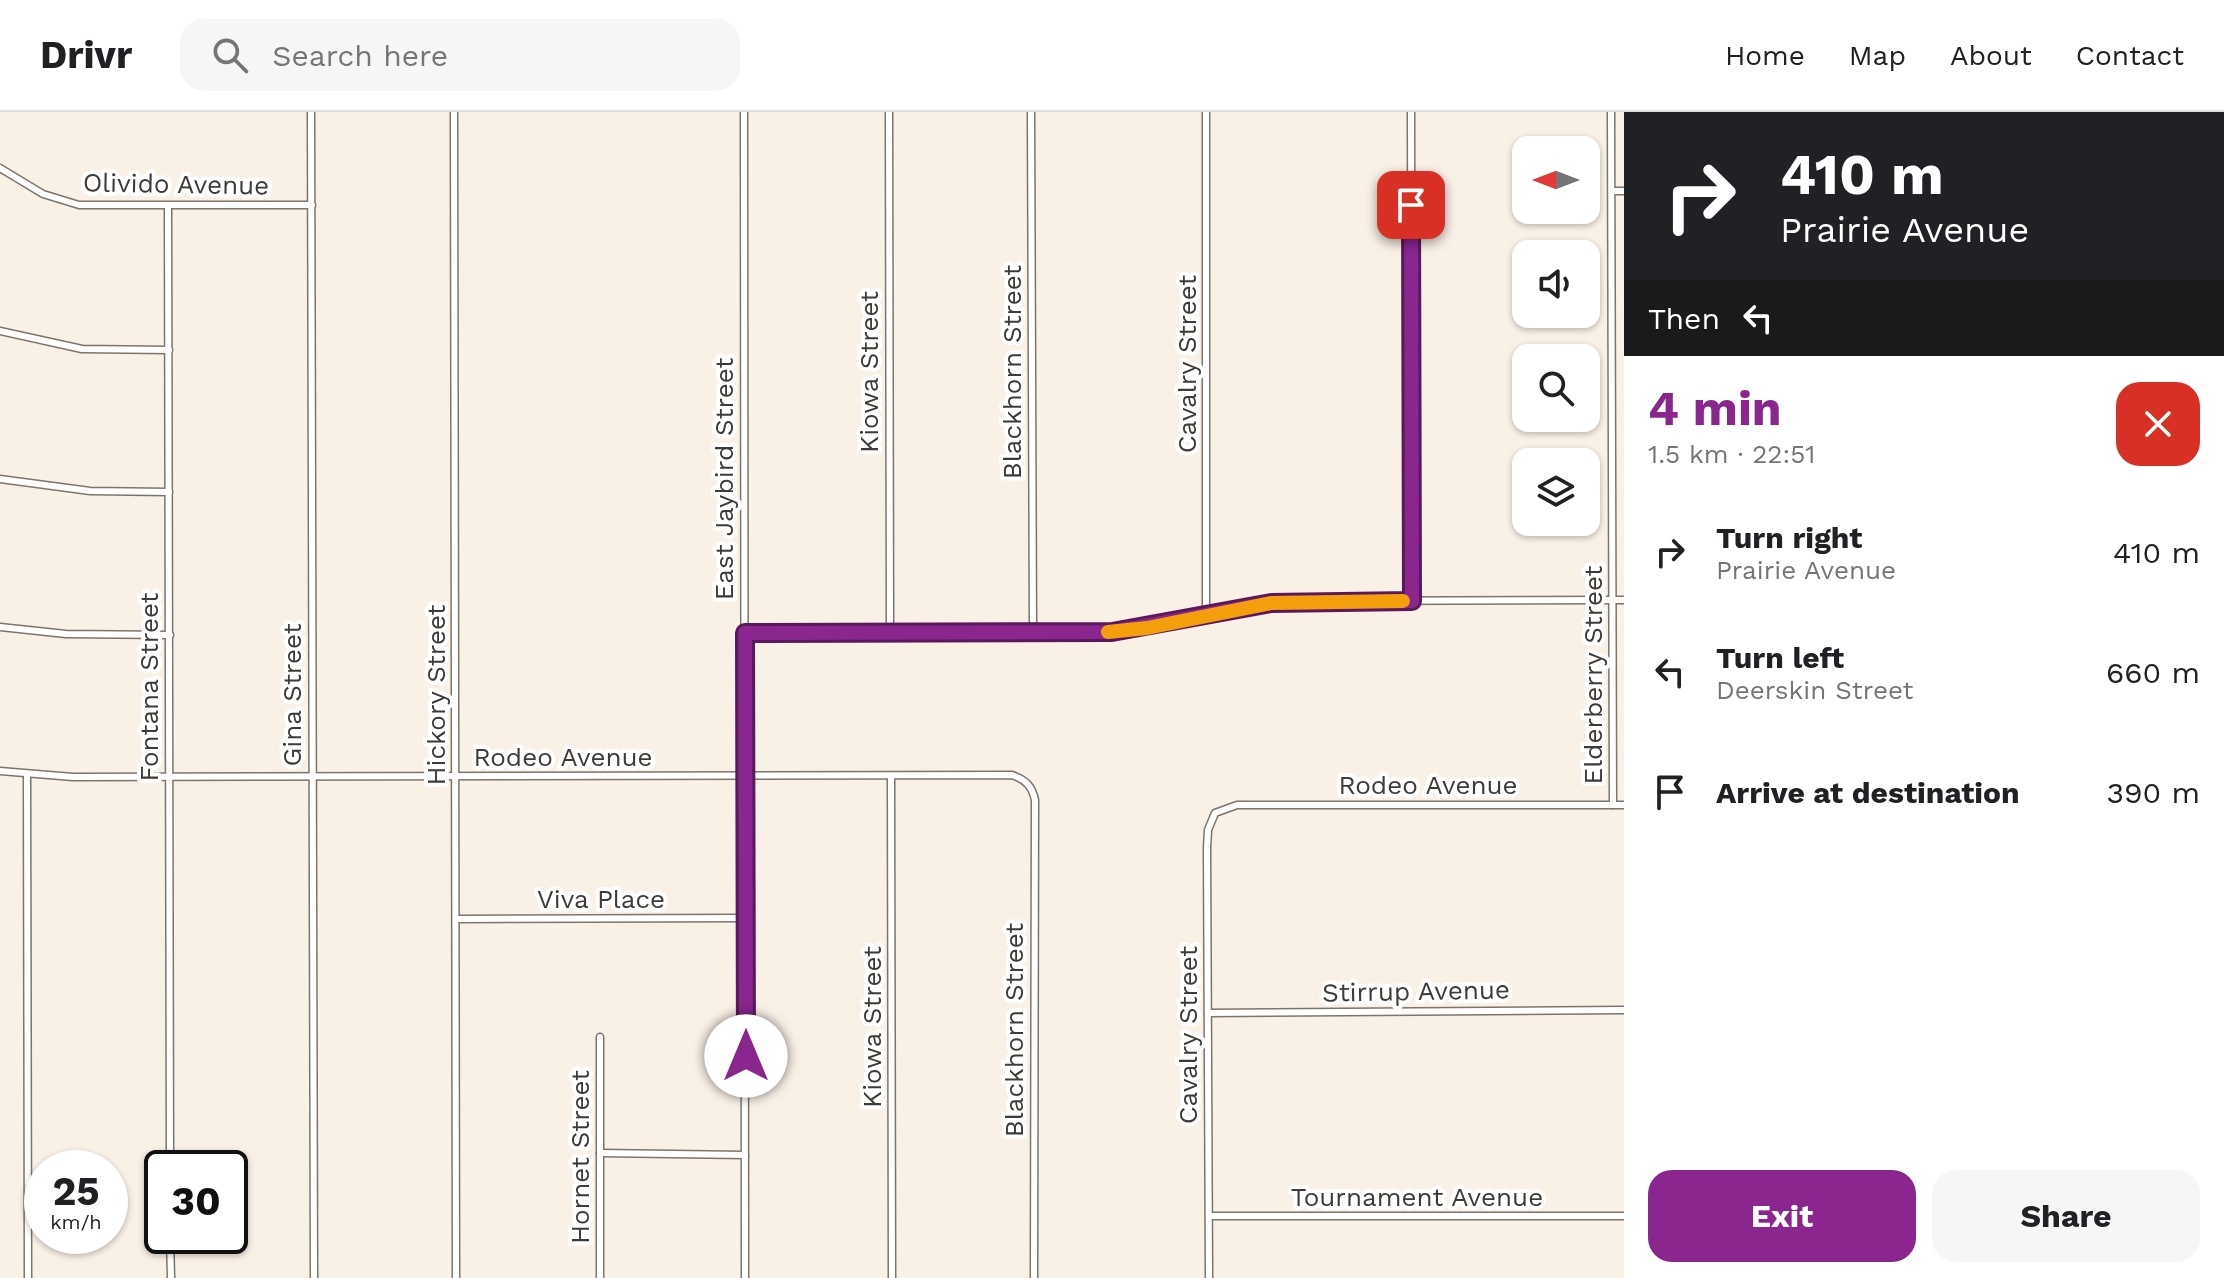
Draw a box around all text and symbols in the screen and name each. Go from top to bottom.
search box [180,19,740,91]
text: Drivr [40,33,132,77]
icon: search [208,33,252,77]
text: Search here [272,38,448,73]
text: Home [1725,39,1805,72]
text: Map [1849,39,1906,72]
text: About [1950,39,2032,72]
text: Contact [2076,39,2184,72]
north arrow [1512,136,1600,224]
map controls [1512,136,1600,536]
text: 410 m [1780,142,1944,208]
icon: right [1648,144,1752,248]
street label: Olivido Avenue [83,167,269,201]
pin [1377,171,1445,239]
icon: arrive [1389,183,1433,227]
text: Prairie Avenue [1780,209,2029,251]
button: sound [1512,240,1600,328]
street label: Blackhorn Street [997,265,1027,479]
street label: Cavalry Street [1172,275,1202,453]
street label: Kiowa Street [854,291,884,453]
icon: left [1736,296,1780,340]
text: Then [1648,301,1720,336]
button: search [1512,344,1600,432]
street label: East Jaybird Street [709,358,739,600]
text: 4 min [1648,380,1782,437]
button: close [2116,382,2200,466]
text: 1.5 km · 22:51 [1648,439,1815,469]
button: layers [1512,448,1600,536]
text: Turn right [1716,520,1862,555]
icon: right [1648,530,1692,574]
text: 410 m [2113,535,2200,570]
text: Prairie Avenue [1716,555,1896,585]
street label: Elderberry Street [1578,565,1608,784]
street label: Fontana Street [134,592,164,781]
street label: Hickory Street [421,604,451,785]
street label: Gina Street [277,623,307,767]
text: Turn left [1716,640,1844,675]
icon: left [1648,650,1692,694]
text: 660 m [2106,655,2200,690]
text: Deerskin Street [1716,675,1913,705]
street label: Rodeo Avenue [473,742,653,772]
street label: Rodeo Avenue [1338,770,1518,800]
icon: arrive [1648,770,1692,814]
text: Arrive at destination [1716,775,2020,810]
text: 390 m [2107,775,2200,810]
street label: Viva Place [537,884,665,914]
street label: Blackhorn Street [999,923,1029,1137]
street label: Kiowa Street [857,946,887,1108]
street label: Cavalry Street [1173,946,1203,1124]
street label: Stirrup Avenue [1322,974,1510,1008]
position arrow [704,1014,788,1098]
street label: Hornet Street [565,1070,595,1244]
speed limit sign: 30 [144,1150,248,1254]
text: 25 [52,1168,100,1215]
button: Exit [1648,1170,1916,1262]
button: Share [1932,1170,2200,1262]
street label: Tournament Avenue [1291,1182,1543,1212]
text: km/h [50,1210,102,1234]

